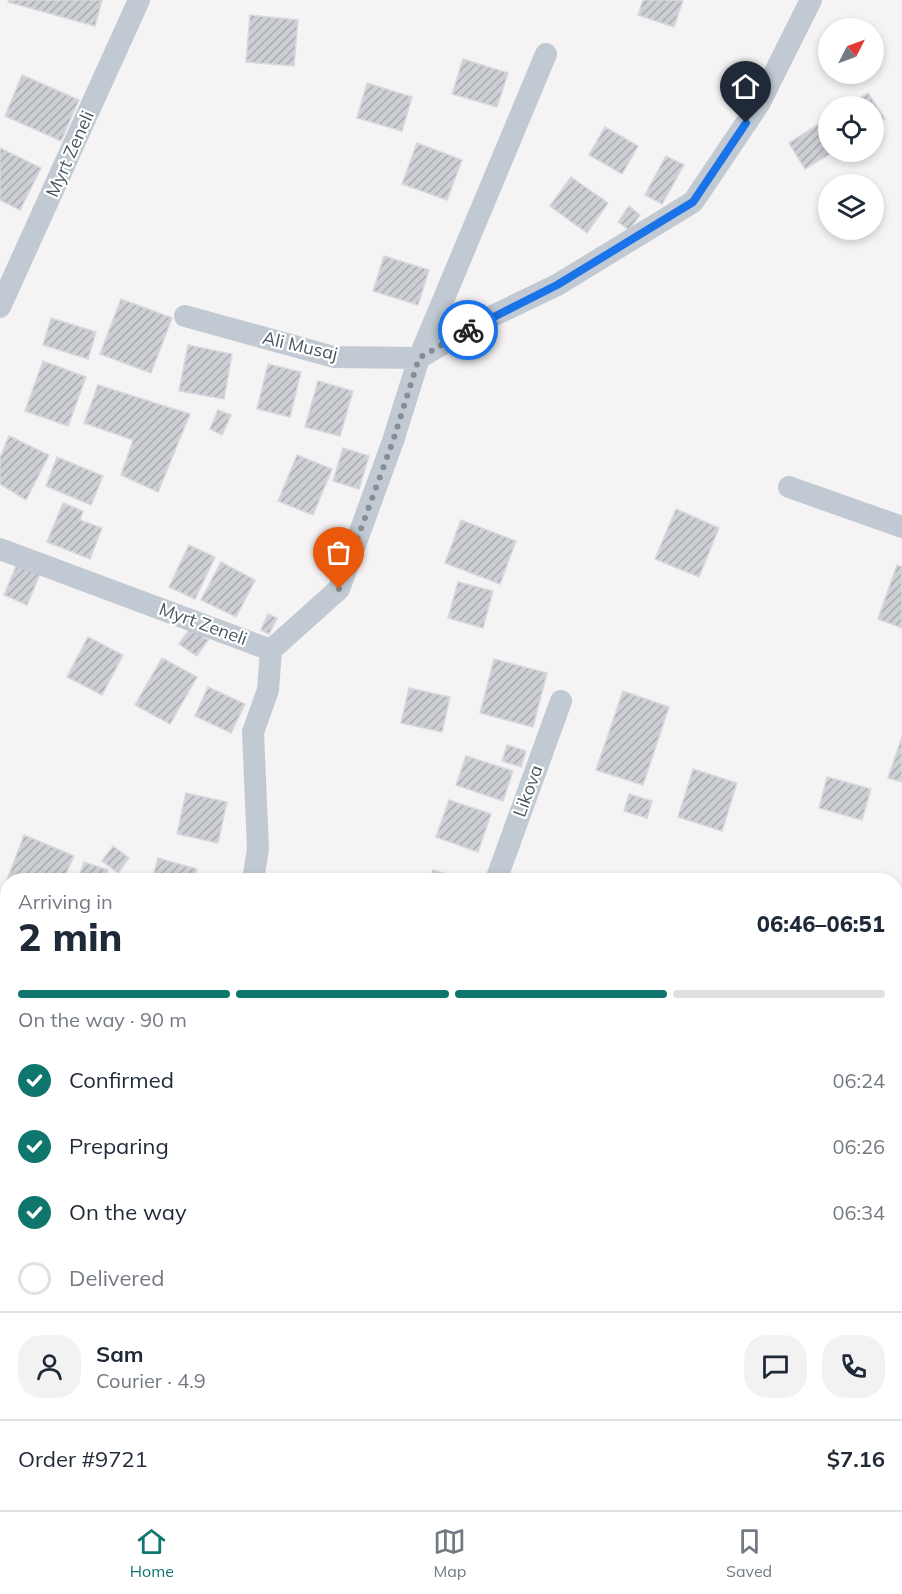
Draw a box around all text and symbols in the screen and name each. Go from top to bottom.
north arrow [818,18,884,84]
map controls [818,18,884,240]
pin [720,61,771,123]
icon: home [729,70,762,103]
button: locate [818,96,884,162]
street label: Myrt Zeneli [40,107,99,201]
button: layers [818,174,884,240]
courier [438,300,498,360]
icon: bike [452,314,485,347]
street label: Ali Musaj [260,326,340,365]
pin [313,527,364,589]
icon: bag [322,536,355,569]
street label: Myrt Zeneli [156,597,250,650]
street label: Likova [508,762,547,820]
text: Arriving in [18,889,113,914]
text: 06:46–06:51 [757,910,885,938]
text: 2 min [18,912,123,961]
text: On the way · 90 m [18,1007,187,1032]
icon: check [18,1064,51,1097]
text: Confirmed [69,1066,174,1094]
text: 06:24 [832,1068,885,1093]
icon: check [18,1130,51,1163]
text: Preparing [69,1132,169,1160]
text: 06:26 [832,1134,885,1159]
icon: check [18,1196,51,1229]
text: On the way [69,1198,187,1226]
text: 06:34 [832,1200,885,1225]
text: Delivered [69,1264,164,1292]
button: person [18,1335,81,1398]
button: chat [744,1335,807,1398]
button: phone [822,1335,885,1398]
text: Sam [96,1340,144,1368]
text: Courier · 4.9 [96,1368,206,1393]
text: Order #9721 [18,1445,148,1473]
text: $7.16 [827,1445,885,1473]
tab: Home [130,1525,174,1581]
tab: Map [433,1525,466,1581]
tab: Saved [726,1525,772,1581]

